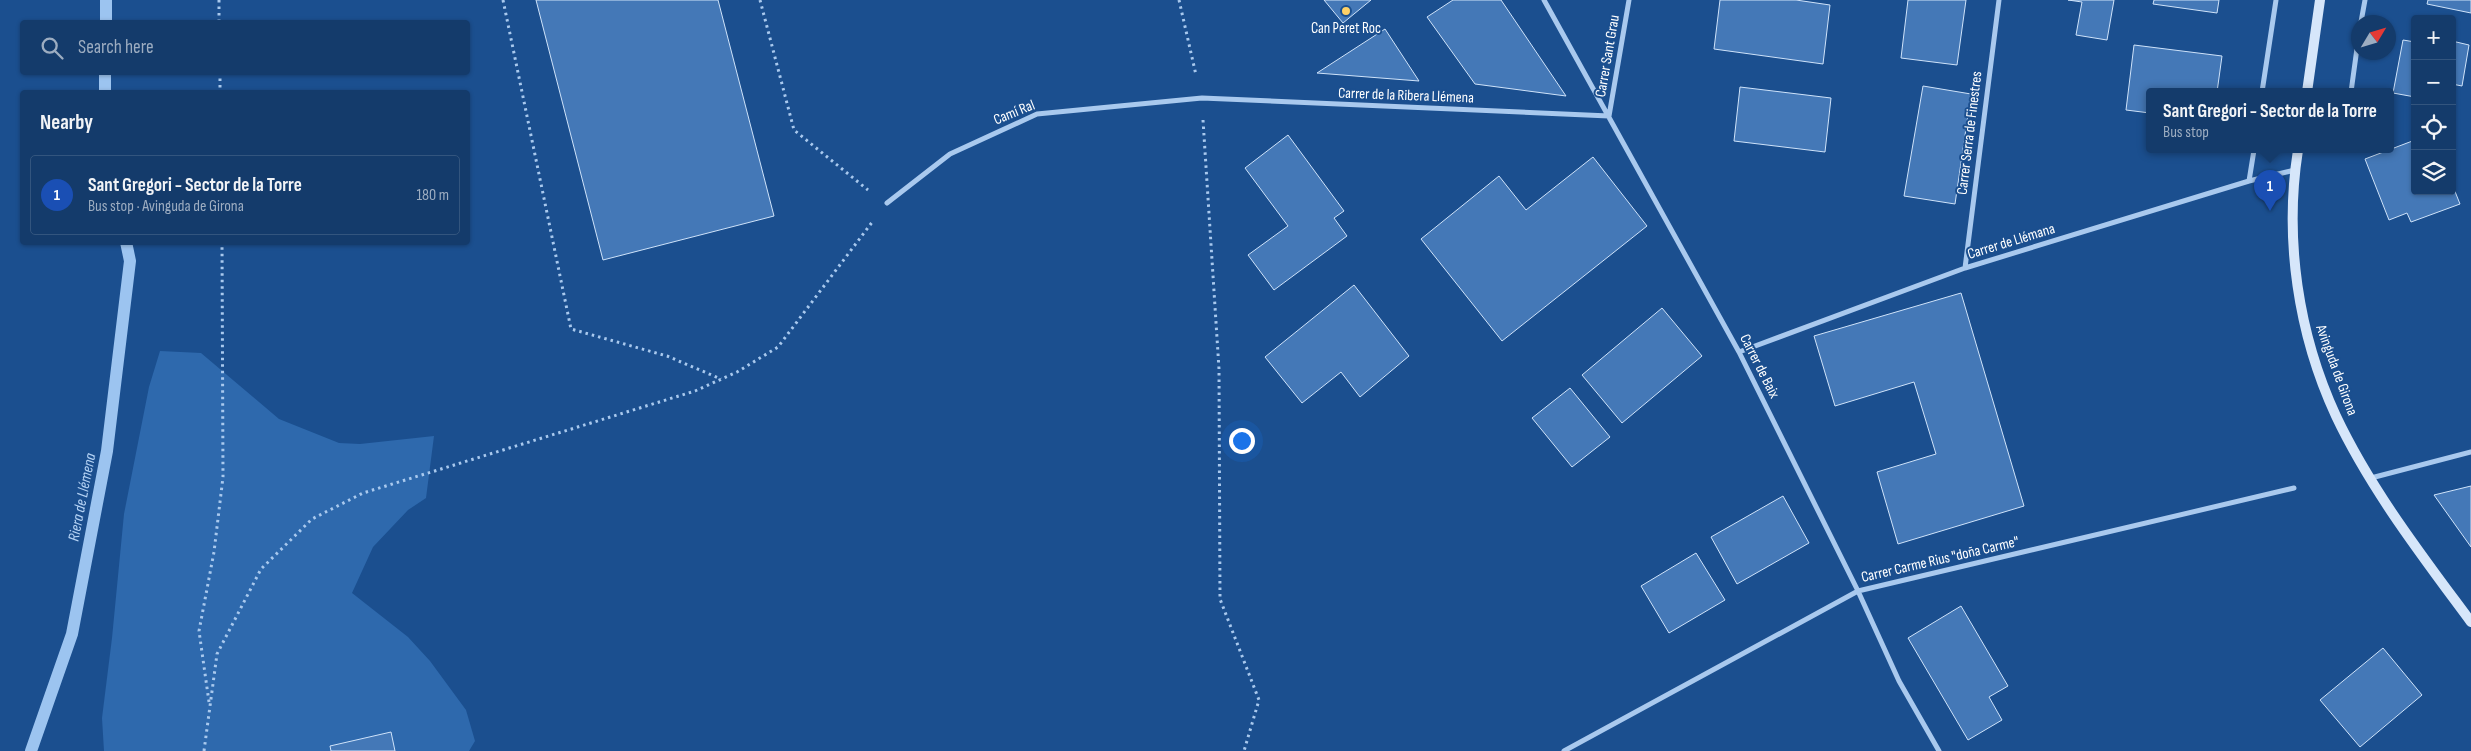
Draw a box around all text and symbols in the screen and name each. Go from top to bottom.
marker: Can Peret Roc [1340,5,1352,17]
street label: Carrer Sant Grau [1591,13,1624,99]
north arrow [2351,15,2396,60]
map controls [2411,15,2456,195]
button: + [2411,15,2456,60]
place label: Can Peret Roc [1311,19,1381,38]
search box [20,20,470,75]
icon: search [38,34,66,62]
text: Search here [78,36,154,59]
button: − [2411,60,2456,105]
street label: Carrer Serra de Finestres [1953,70,1986,196]
street label: Carrer de la Ribera Llémena [1338,84,1474,107]
popup [2146,88,2394,153]
street label: Camí Ral [991,96,1038,129]
text: Sant Gregori - Sector de la Torre [2163,100,2377,123]
button: locate [2411,105,2456,150]
text: Nearby [40,110,93,135]
text: Bus stop [2163,123,2209,142]
button: layers [2411,150,2456,195]
pin: 1 [2254,170,2286,211]
text: Sant Gregori - Sector de la Torre [88,174,302,197]
text: 1 [54,186,60,205]
text: 180 m [416,186,449,205]
text: Bus stop · Avinguda de Girona [88,197,244,216]
street label: Carrer de Llémana [1965,219,2057,264]
street label: Avinguda de Girona [2311,321,2362,418]
street label: Carrer de Baix [1735,331,1784,402]
your location [1229,428,1255,454]
water label: Riera de Llémena [65,451,100,543]
street label: Carrer Carme Rius "doña Carme" [1859,532,2021,587]

